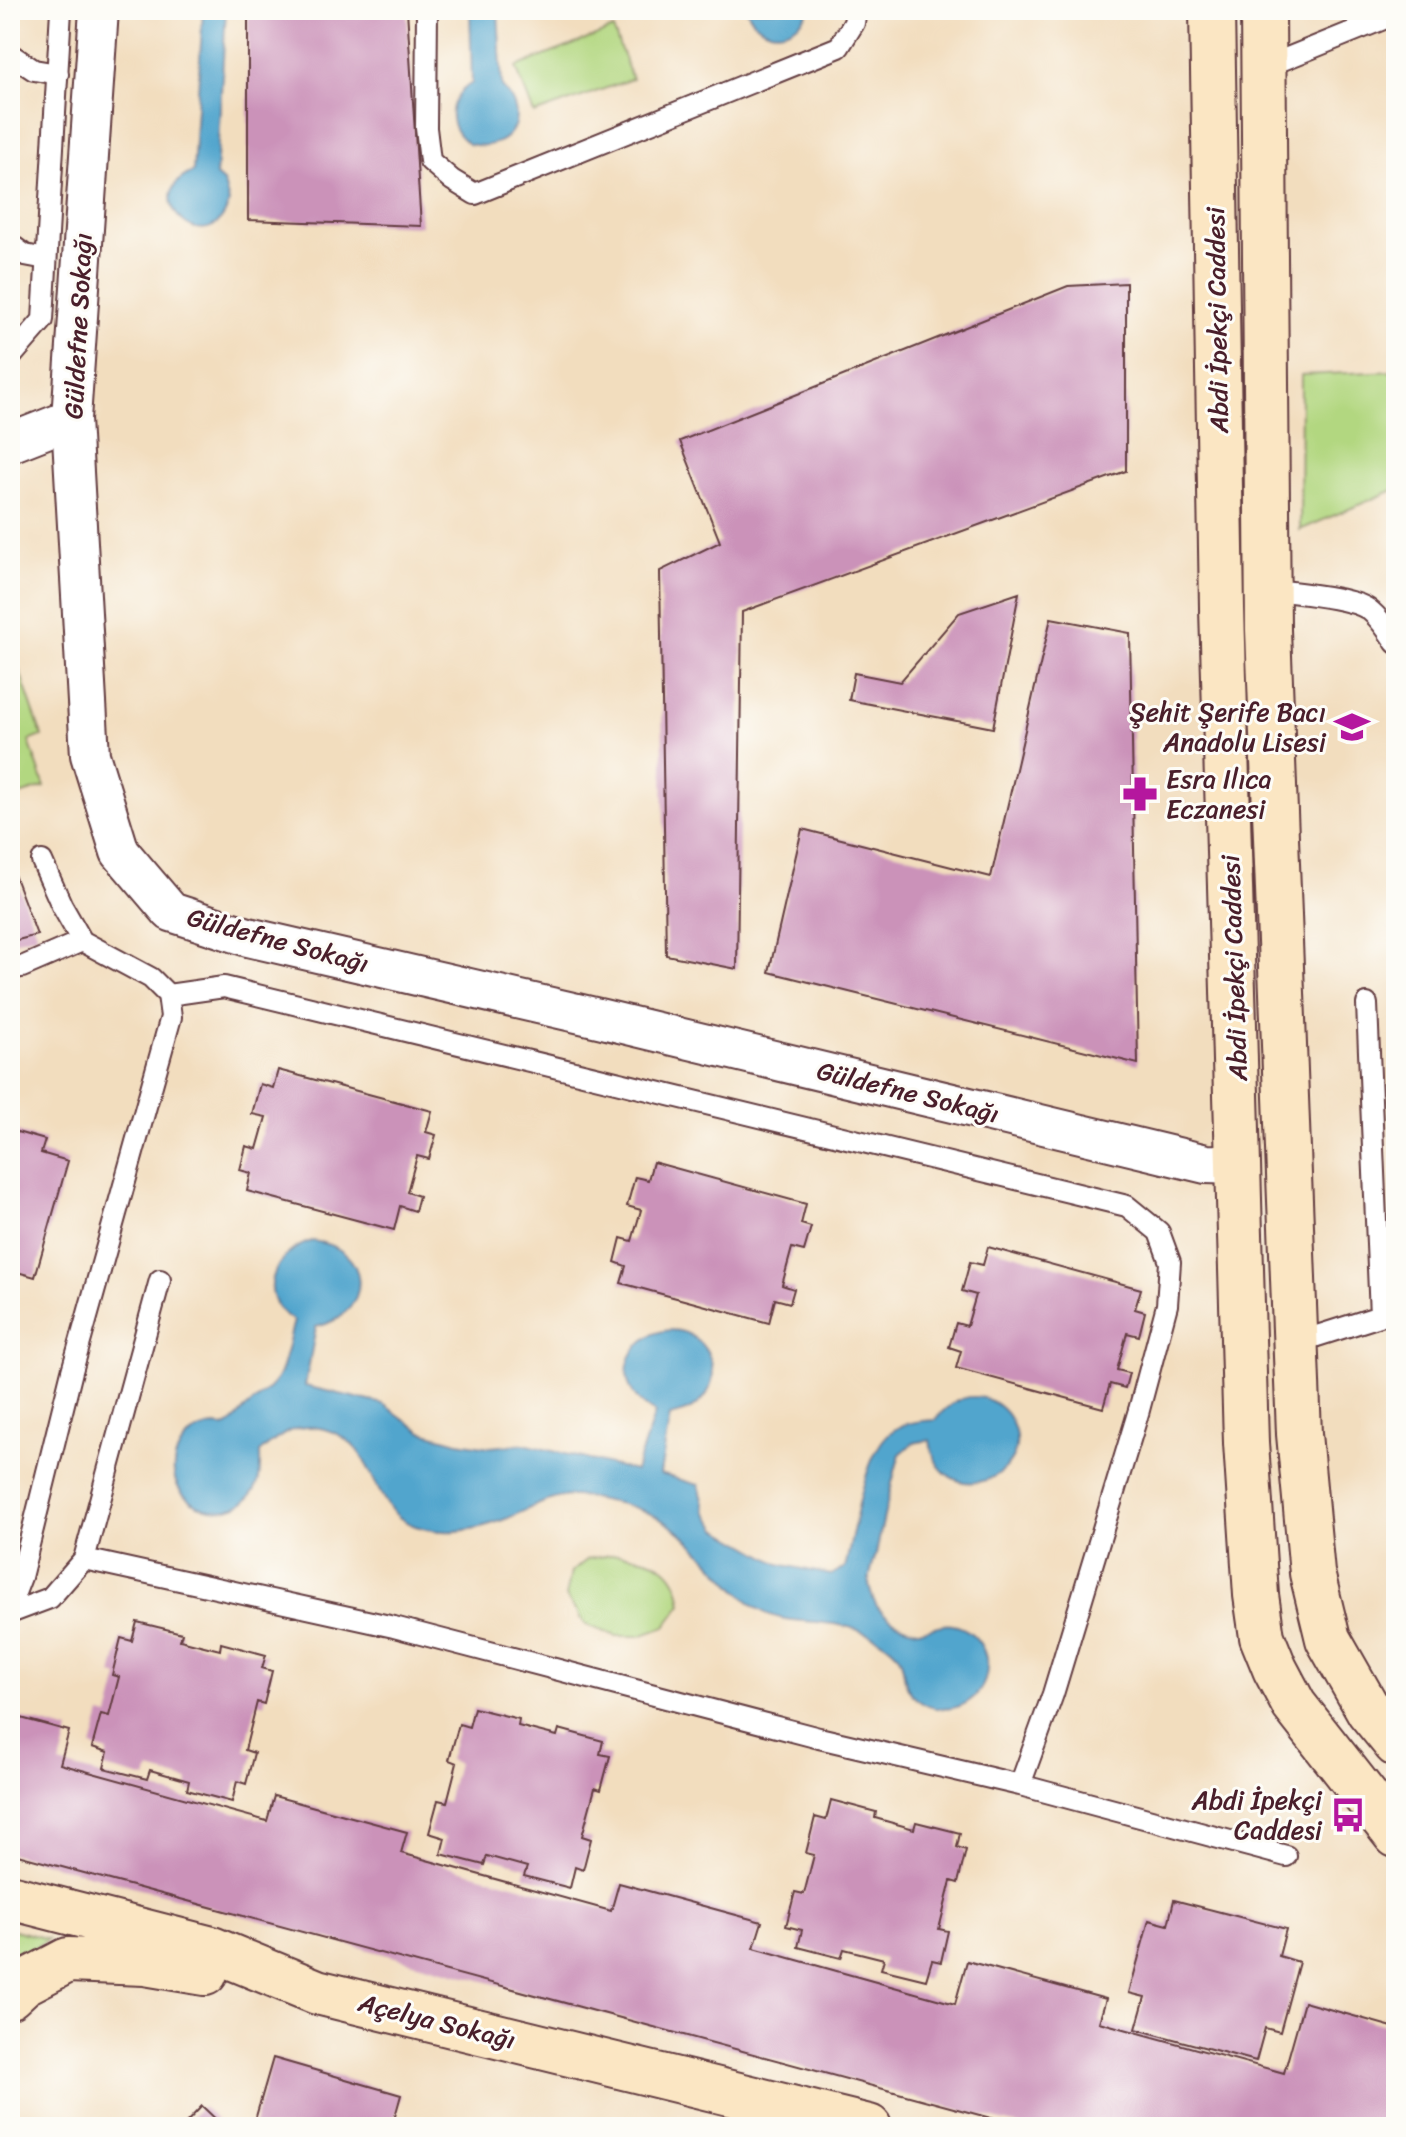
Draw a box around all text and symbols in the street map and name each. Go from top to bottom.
street label: Abdi İpekçi Caddesi [1192,206,1242,435]
street label: Güldefne Sokağı [50,232,106,420]
place label: Şehit Şerife Bacı Anadolu Lisesi [1129,689,1327,765]
school or university icon: Şehit Şerife Bacı Anadolu Lisesi [1333,708,1371,746]
place label: Esra Ilıca Eczanesi [1166,756,1271,832]
pharmacy icon: Esra Ilıca Eczanesi [1121,775,1159,813]
street label: Abdi İpekçi Caddesi [1207,853,1261,1083]
street label: Güldefne Sokağı [182,894,374,986]
street label: Güldefne Sokağı [812,1047,1004,1137]
place label: Abdi İpekçi Caddesi [1191,1777,1323,1853]
bus stop icon: Abdi İpekçi Caddesi [1329,1796,1367,1834]
street label: Açelya Sokağı [353,1979,520,2063]

